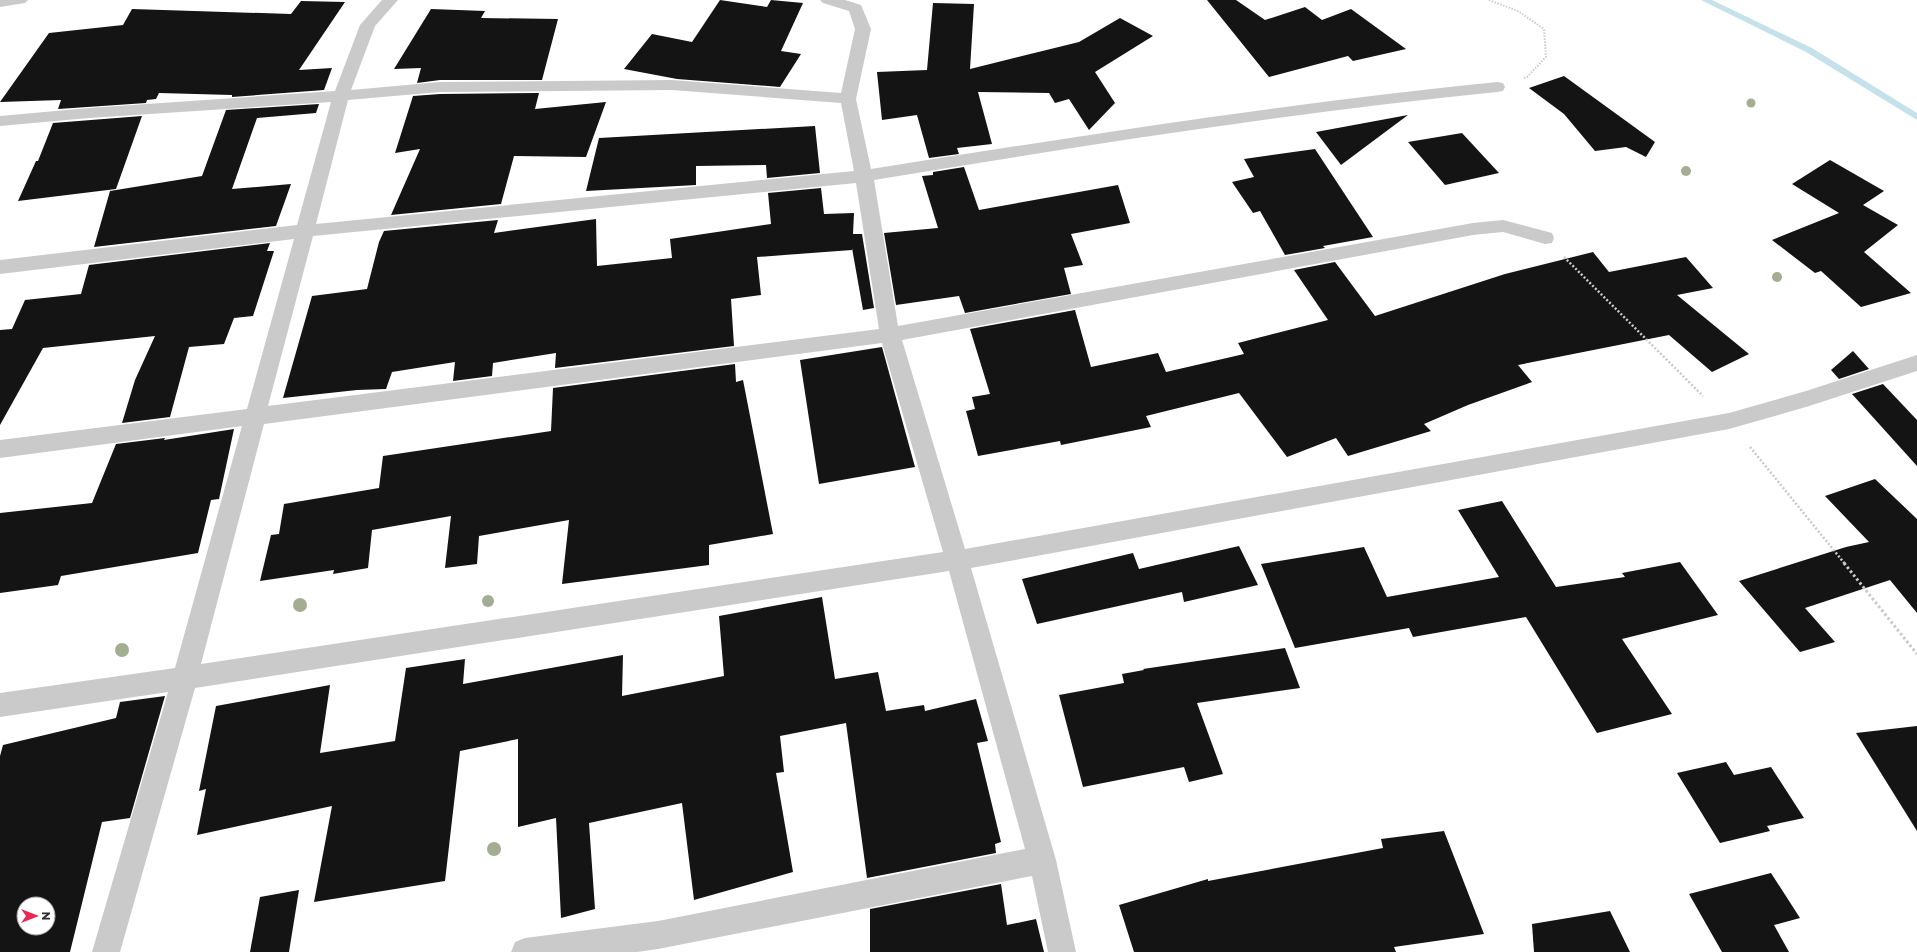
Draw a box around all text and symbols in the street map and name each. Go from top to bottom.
north arrow [16,896,56,936]
text: N [39,912,53,920]

